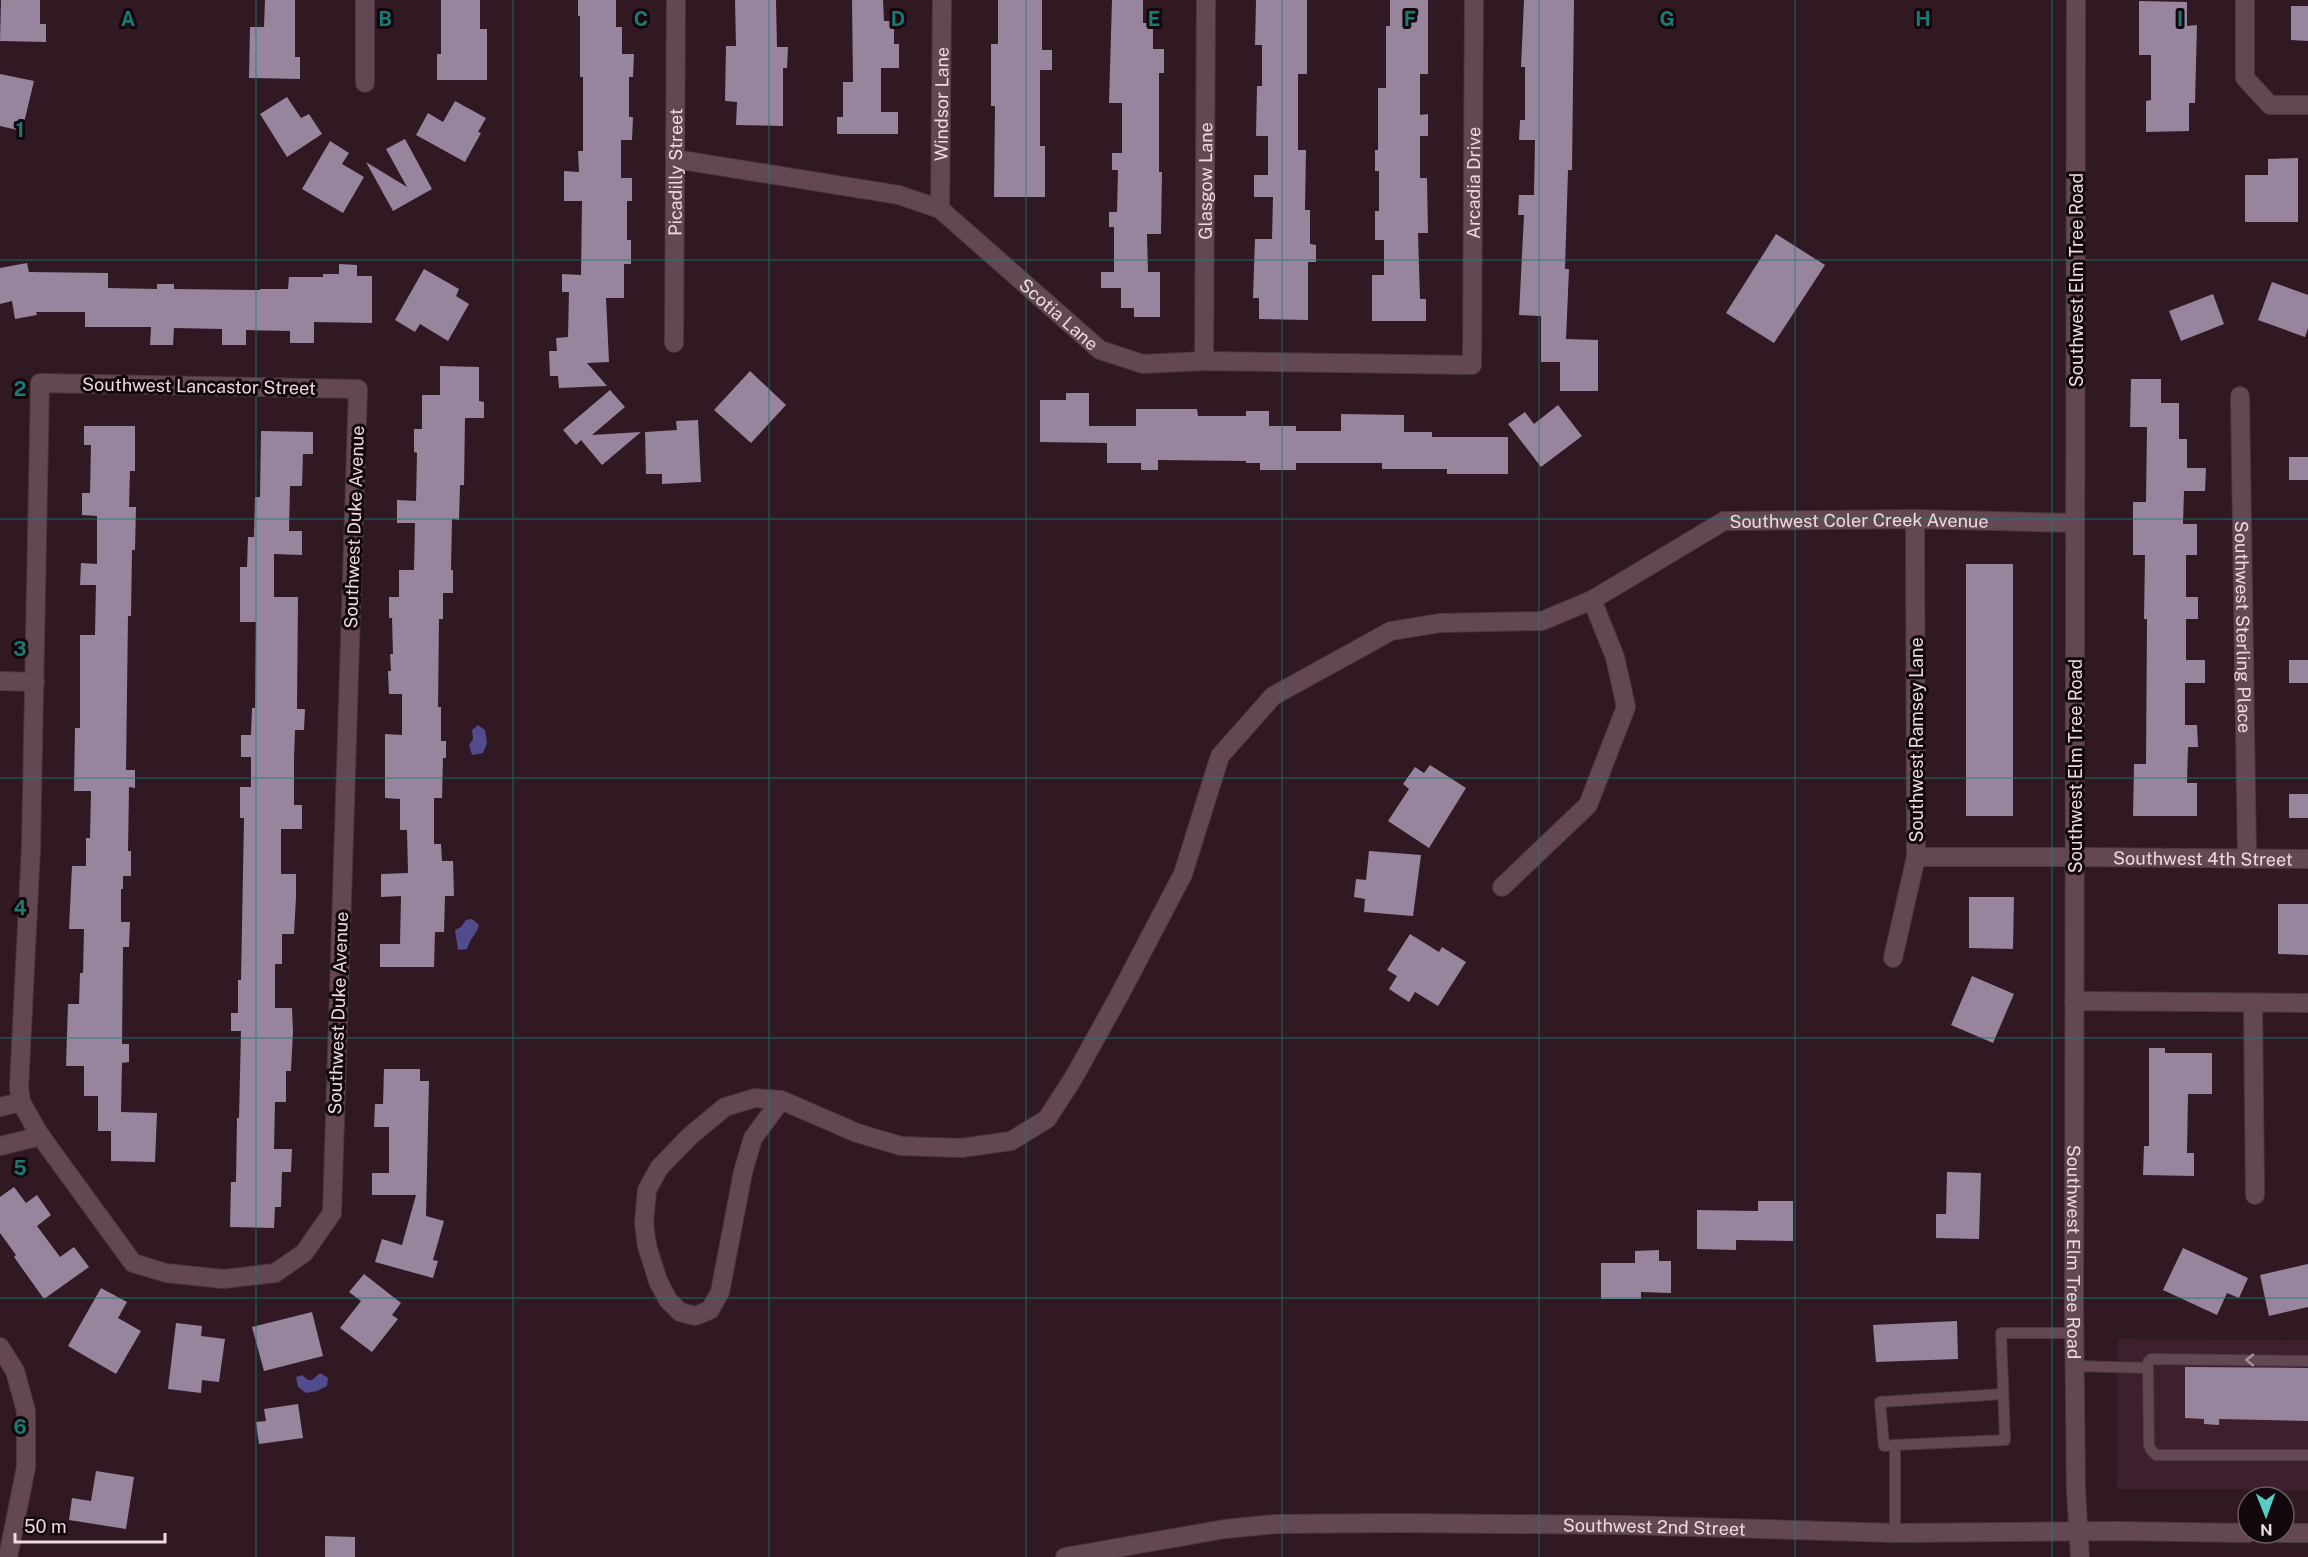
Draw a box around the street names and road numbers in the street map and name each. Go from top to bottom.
street label: Windsor Lane [930,47,952,161]
street label: Picadilly Street [664,108,686,236]
street label: Glasgow Lane [1194,122,1216,240]
street label: Arcadia Drive [1462,127,1484,239]
street label: Southwest Elm Tree Road [2066,173,2087,387]
street label: Scotia Lane [1015,274,1103,354]
street label: Southwest Lancastor Street [82,373,316,399]
street label: Southwest Duke Avenue [340,425,368,629]
street label: Southwest Coler Creek Avenue [1729,508,1989,531]
street label: Southwest Sterling Place [2231,521,2256,733]
street label: Southwest Ramsey Lane [1906,637,1927,843]
street label: Southwest Elm Tree Road [2065,659,2086,873]
street label: Southwest 4th Street [2113,847,2293,869]
street label: Southwest Duke Avenue [324,911,352,1115]
street label: Southwest Elm Tree Road [2063,1145,2085,1359]
street label: Southwest 2nd Street [1563,1514,1746,1539]

